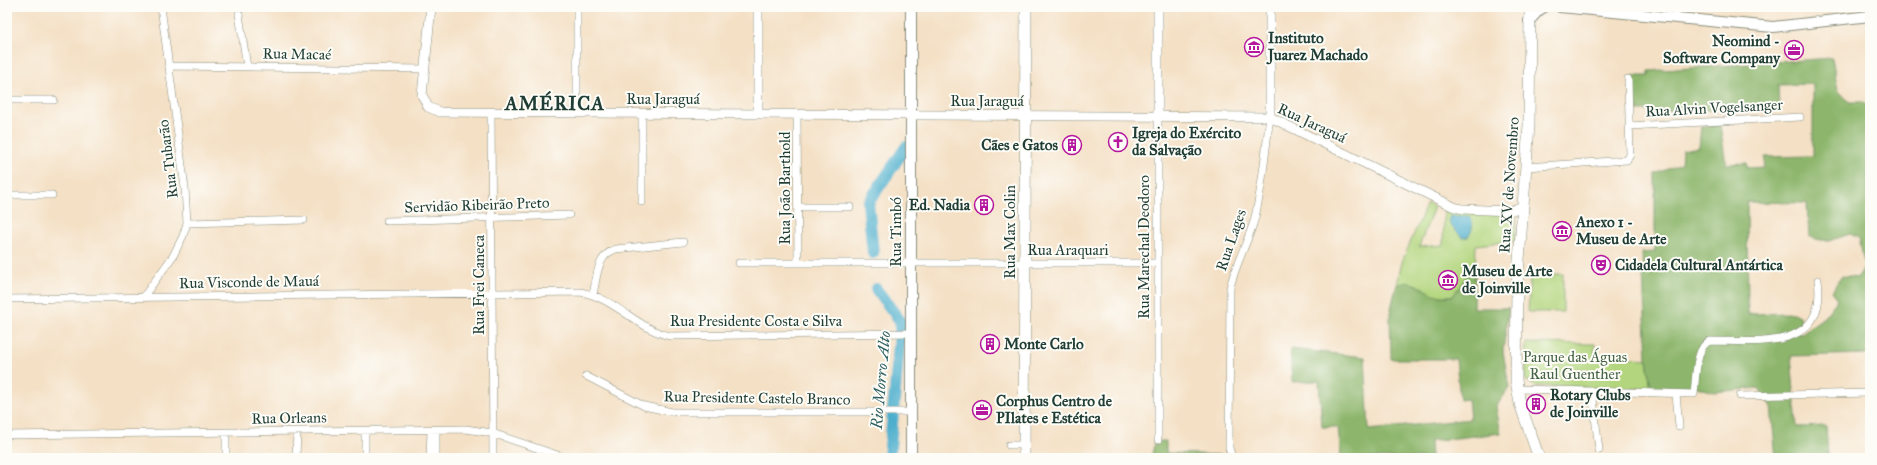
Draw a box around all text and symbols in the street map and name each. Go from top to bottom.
place label: Instituto Juarez Machado [1266,29,1368,65]
place label: Neomind - Software Company [1663,32,1781,68]
museum icon: Instituto Juarez Machado [1243,36,1265,58]
office icon: Neomind - Software Company [1783,39,1805,61]
street label: Rua Macaé [263,44,332,64]
district label: AMÉRICA [503,90,605,115]
street label: Rua Jaraguá [626,90,700,109]
street label: Rua Jaraguá [950,92,1024,111]
street label: Rua Alvin Vogelsanger [1645,95,1784,121]
street label: Rua Jaraguá [1274,99,1350,148]
street label: Rua XV de Novembro [1495,116,1523,254]
street label: Rua Tubarão [154,118,182,199]
place label: Igreja do Exército da Salvação [1132,124,1241,160]
street label: Rua João Barthold [776,131,795,245]
church icon: Igreja do Exército da Salvação [1107,131,1129,153]
building icon: Cães e Gatos [1061,134,1083,156]
place label: Cães e Gatos [981,136,1059,154]
street label: Rua Marechal Deodoro [1135,175,1153,319]
street label: Rua Max Colin [1001,185,1019,279]
street label: Servidão Ribeirão Preto [404,193,550,217]
building icon: Ed. Nadia [973,194,995,216]
place label: Ed. Nadia [909,196,971,214]
street label: Rua Timbó [887,197,905,267]
street label: Rua Lages [1212,207,1250,273]
place label: Anexo 1 - Museu de Arte [1575,213,1667,248]
museum icon: Anexo 1 - Museu de Arte [1551,220,1573,242]
street label: Rua Frei Caneca [470,234,488,335]
street label: Rua Araquari [1027,241,1109,260]
theatre icon: Cidadela Cultural Antártica [1590,254,1612,276]
place label: Cidadela Cultural Antártica [1615,256,1783,274]
place label: Museu de Arte de Joinville [1462,262,1553,298]
museum icon: Museu de Arte de Joinville [1437,269,1459,291]
street label: Rua Visconde de Mauá [179,272,320,292]
street label: Rua Presidente Costa e Silva [670,312,843,330]
water label: Rio Morro Alto [867,330,894,431]
building icon: Monte Carlo [979,333,1001,355]
place label: Monte Carlo [1004,335,1084,353]
park label: Parque das Águas Raul Guenther [1523,347,1627,383]
place label: Rotary Clubs de Joinville [1550,386,1631,422]
street label: Rua Presidente Castelo Branco [663,387,851,409]
place label: Corphus Centro de PIlates e Estética [996,392,1113,427]
building icon: Rotary Clubs de Joinville [1525,393,1547,415]
office icon: Corphus Centro de PIlates e Estética [971,399,993,421]
street label: Rua Orleans [251,408,327,428]

